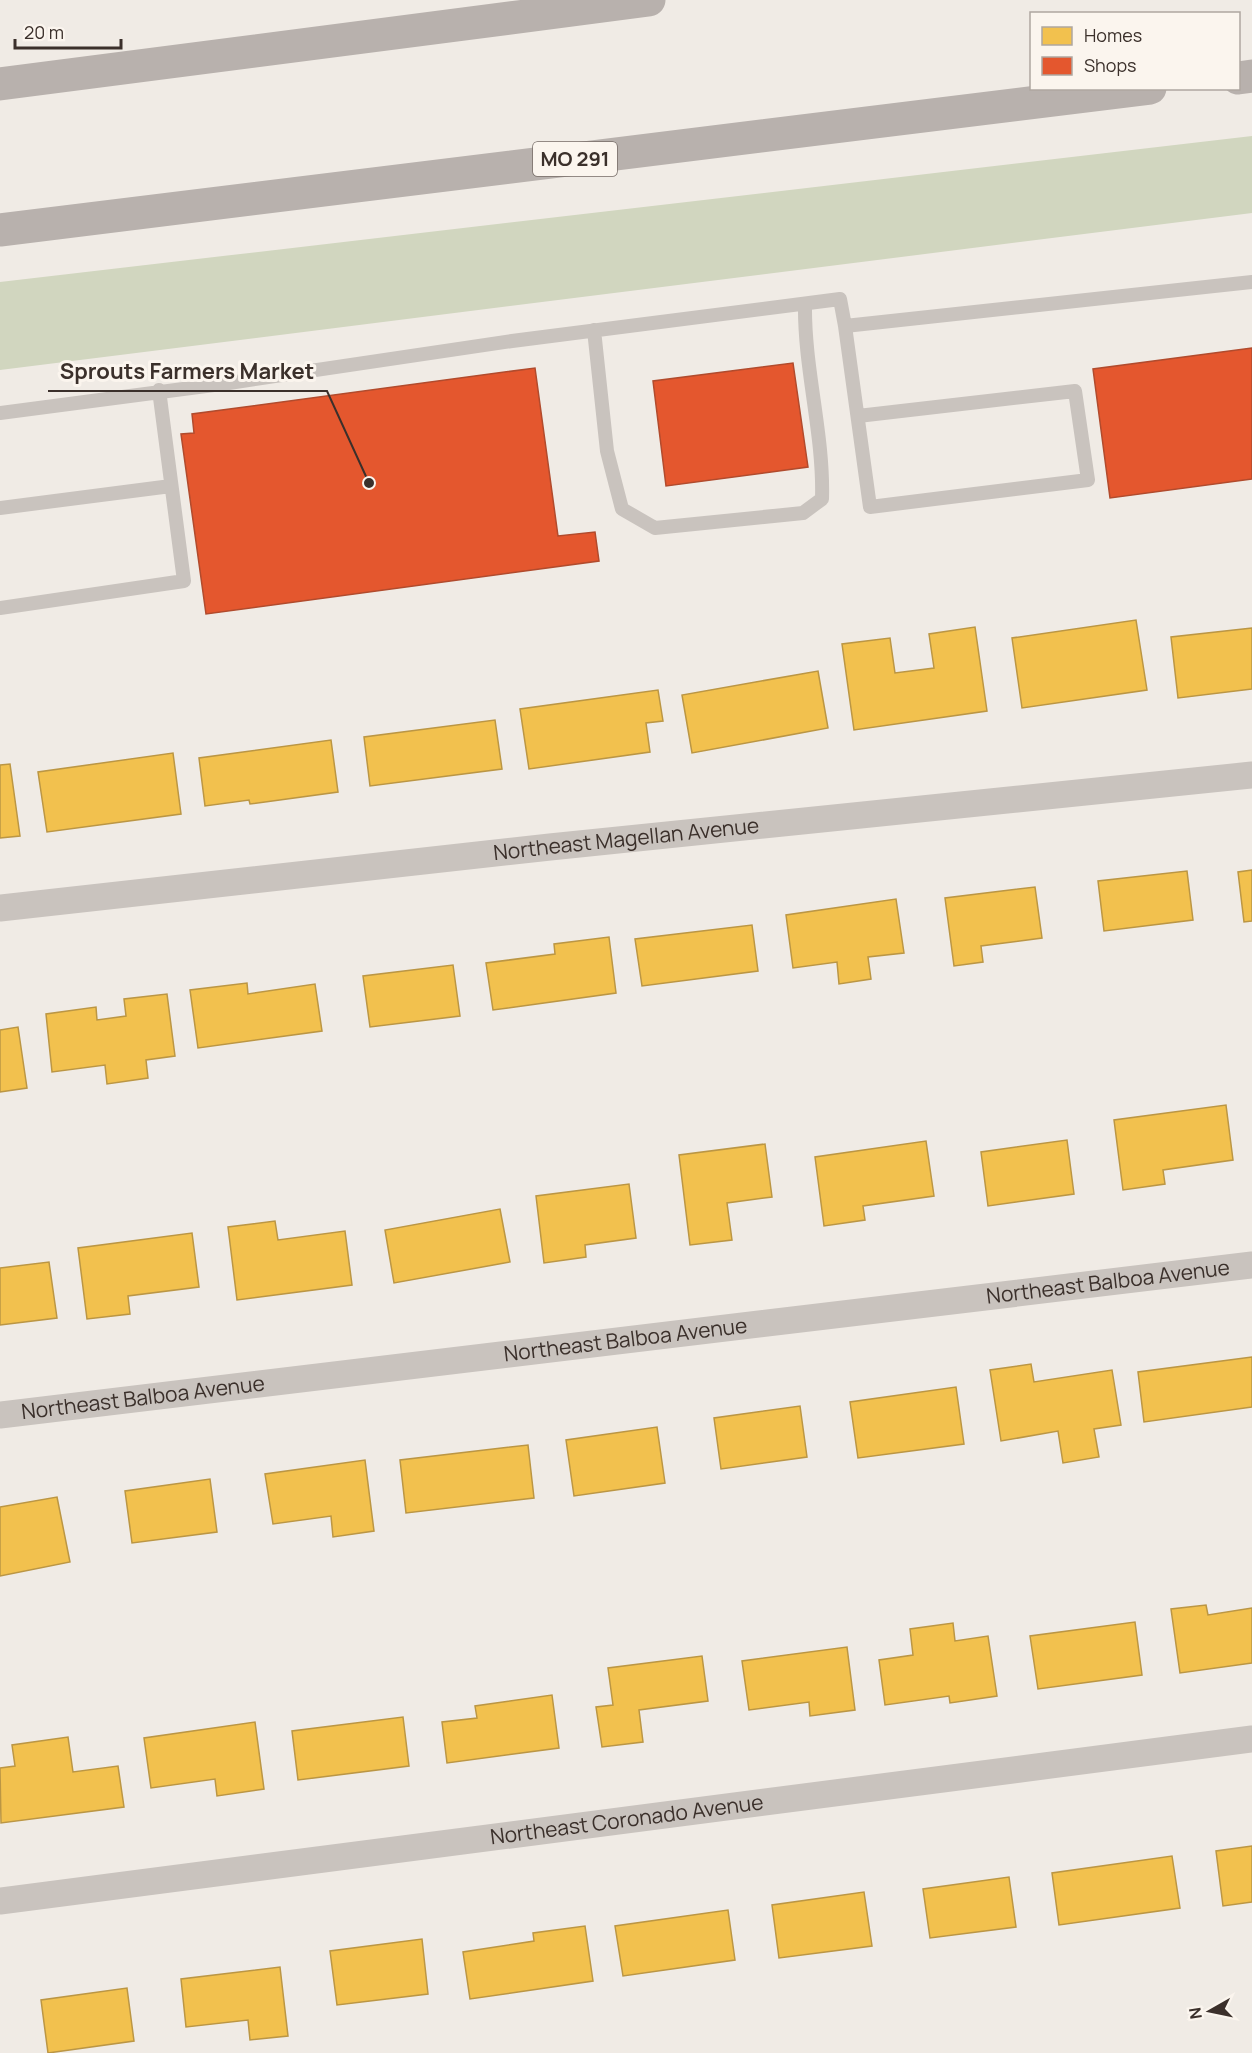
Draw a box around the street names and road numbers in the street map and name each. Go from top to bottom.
road number: MO 291 [533,142,617,176]
street label: Northeast Magellan Avenue [492,811,760,866]
street label: Northeast Balboa Avenue [985,1253,1231,1310]
street label: Northeast Balboa Avenue [502,1311,749,1368]
street label: Northeast Balboa Avenue [20,1368,266,1425]
street label: Northeast Coronado Avenue [488,1787,765,1850]

